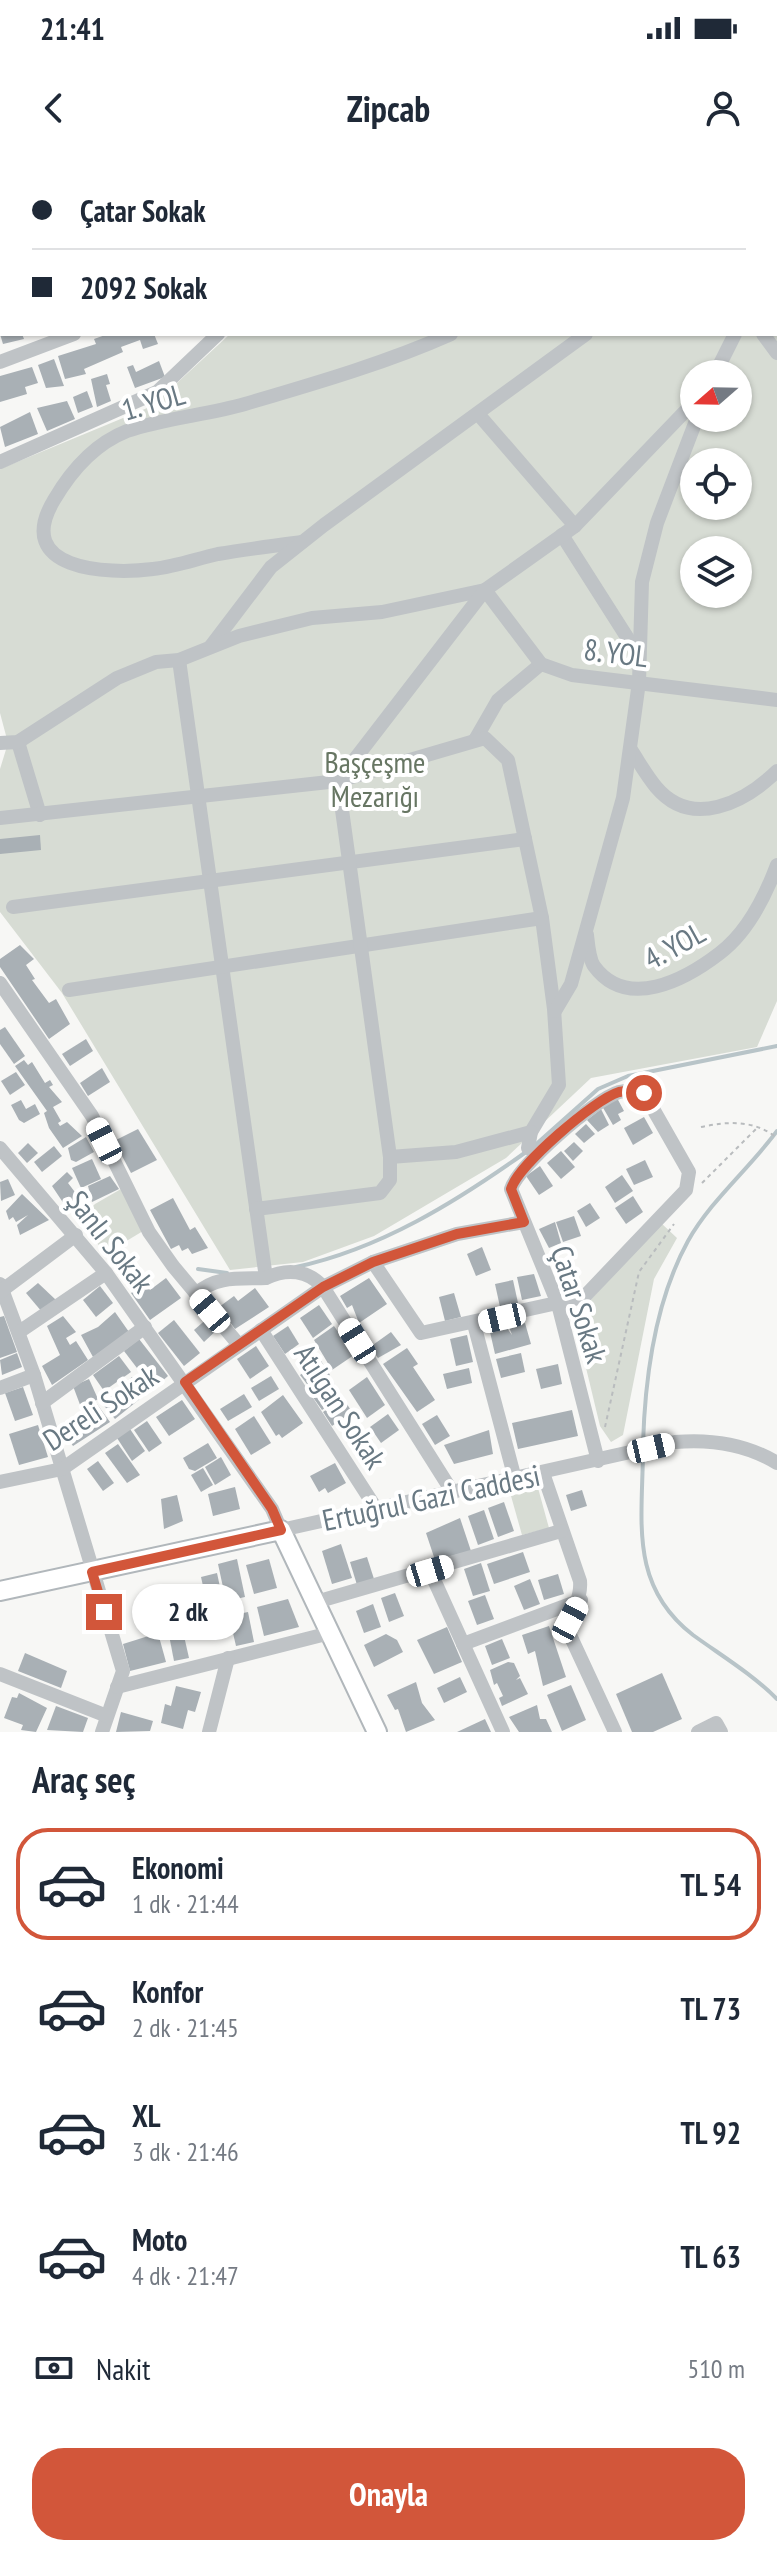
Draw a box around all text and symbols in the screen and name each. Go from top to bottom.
text: 21:41 [40,9,105,48]
text: Zipcab [347,85,430,132]
icon: back [32,86,76,130]
icon: person [701,86,745,130]
text: Çatar Sokak [80,191,206,230]
text: 2092 Sokak [80,268,207,307]
north arrow [680,360,752,432]
map controls [680,360,752,608]
street label: 1. YOL [117,373,190,429]
button: locate [680,448,752,520]
button: layers [680,536,752,608]
street label: 8. YOL [582,629,651,675]
park label: Başçeşme Mezarığı [325,742,425,815]
street label: 4. YOL [637,912,712,978]
route start [626,1075,662,1111]
car [82,1114,126,1168]
street label: Şanlı Sokak [59,1182,163,1300]
street label: Çatar Sokak [543,1240,617,1368]
car [185,1285,235,1337]
car [476,1301,528,1335]
car [334,1314,380,1368]
street label: Atılgan Sokak [286,1336,396,1476]
street label: Dereli Sokak [35,1355,165,1459]
car [625,1431,677,1465]
street label: Ertuğrul Gazi Caddesi [319,1455,543,1539]
car [404,1553,456,1589]
callout: 2 dk [132,1584,244,1640]
car [548,1593,592,1647]
route end [86,1594,122,1630]
text: 2 dk [168,1595,208,1628]
text: Araç seç [32,1756,135,1803]
icon: car [36,1848,108,1920]
text: Ekonomi [132,1848,224,1887]
text: TL 54 [681,1865,741,1904]
text: 1 dk · 21:44 [132,1887,239,1920]
icon: car [36,1972,108,2044]
text: Konfor [132,1972,203,2011]
text: TL 73 [681,1989,741,2028]
text: 2 dk · 21:45 [132,2011,239,2044]
icon: car [36,2096,108,2168]
text: XL [132,2096,161,2135]
text: TL 92 [681,2113,741,2152]
text: 3 dk · 21:46 [132,2135,239,2168]
icon: car [36,2220,108,2292]
text: Moto [132,2220,187,2259]
text: TL 63 [681,2237,741,2276]
text: 4 dk · 21:47 [132,2259,239,2292]
icon: cash [32,2346,76,2390]
text: Nakit [96,2349,151,2388]
text: 510 m [687,2352,745,2385]
button: Onayla [32,2448,745,2540]

